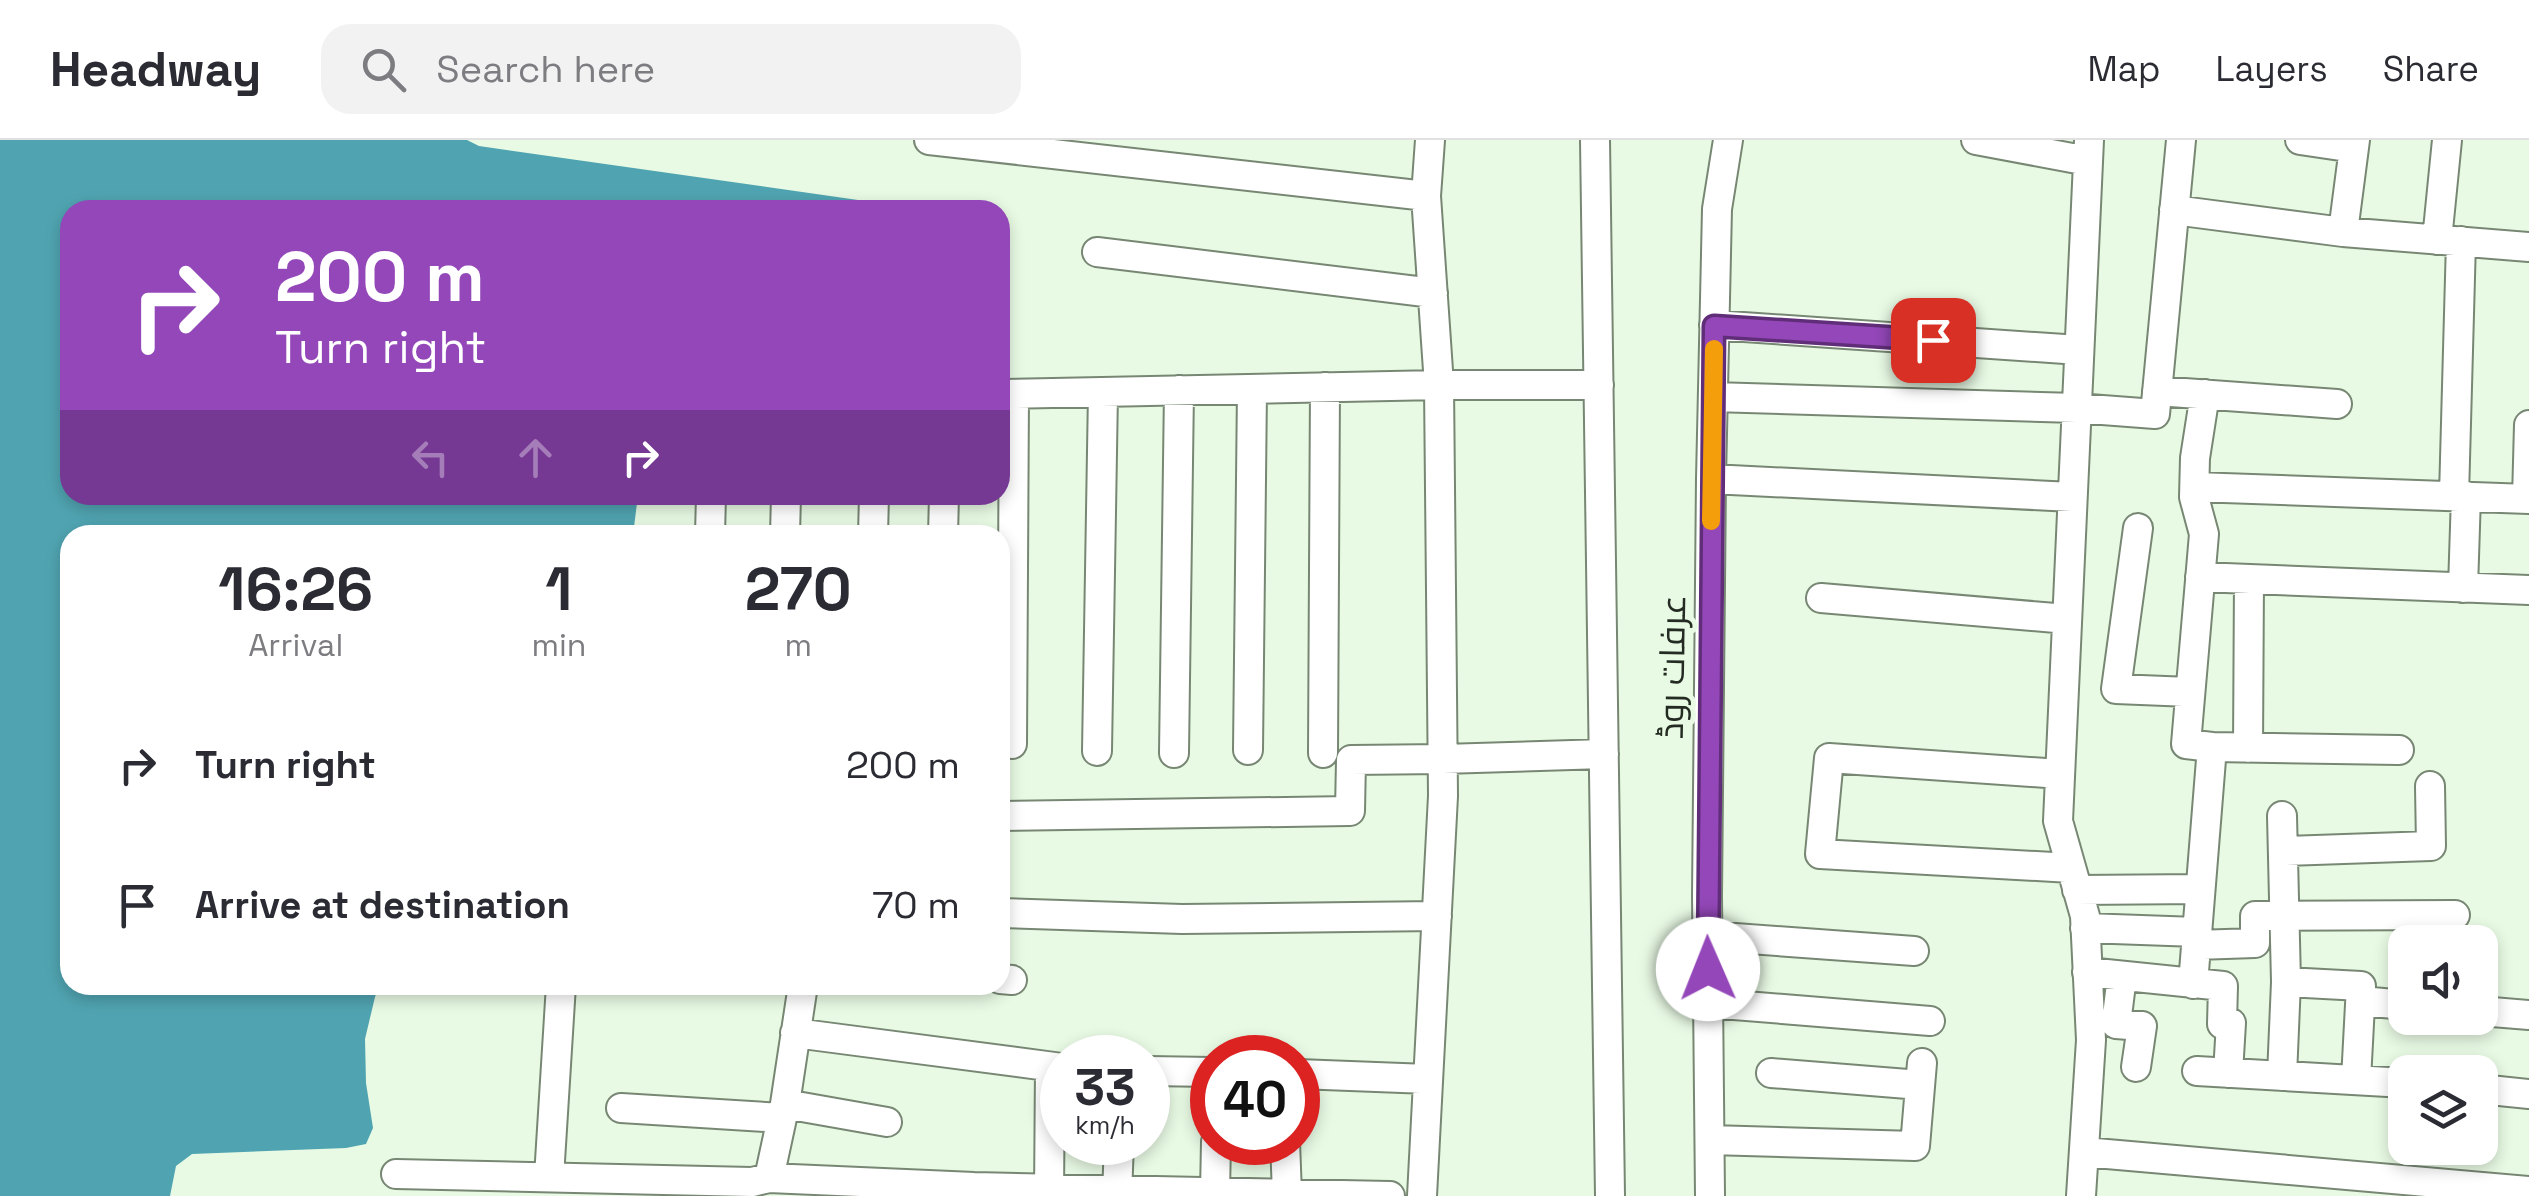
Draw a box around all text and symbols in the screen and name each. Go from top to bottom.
search box [321,24,1021,114]
text: Headway [50,39,261,100]
icon: search [356,42,411,97]
text: Search here [436,45,655,93]
text: Map [2087,47,2160,91]
text: Layers [2215,47,2328,91]
text: Share [2383,47,2479,91]
text: 200 m [275,232,485,321]
icon: right [110,240,240,370]
pin [1891,298,1976,383]
icon: arrive [1906,313,1961,368]
text: Turn right [275,319,486,376]
icon: left [403,430,458,485]
icon: ahead [508,430,563,485]
icon: right [613,430,668,485]
text: 16:26 [218,551,373,628]
text: 1 [545,551,572,628]
text: 270 [745,551,852,628]
street label: عرفات روڈ [1649,594,1695,740]
text: Arrival [248,625,343,665]
text: min [531,625,586,665]
text: m [784,625,812,665]
icon: right [110,738,165,793]
text: Turn right [195,741,376,789]
text: 200 m [846,741,960,789]
icon: arrive [110,878,165,933]
text: Arrive at destination [195,881,570,929]
text: 70 m [872,881,960,929]
position arrow [1656,917,1760,1021]
map controls [2388,925,2498,1165]
button: sound [2388,925,2498,1035]
speed limit sign: 40 [1190,1035,1320,1165]
button: layers [2388,1055,2498,1165]
text: 33 [1075,1056,1135,1120]
text: km/h [1075,1109,1135,1141]

